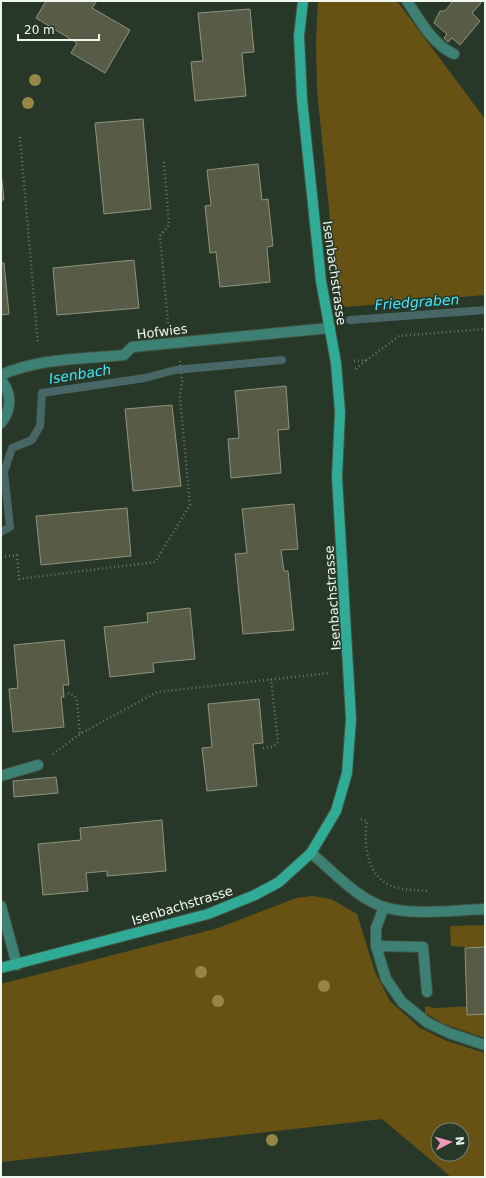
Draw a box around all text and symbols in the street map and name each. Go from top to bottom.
scale bar [18,16,99,42]
text: 20 m [24,23,55,37]
street label: Isenbachstrasse [320,220,349,326]
water label: Friedgraben [374,291,460,313]
street label: Hofwies [136,321,189,342]
water label: Isenbach [48,361,112,387]
street label: Isenbachstrasse [321,545,344,651]
street label: Isenbachstrasse [130,883,235,928]
north arrow [430,1122,470,1162]
text: N [453,1136,466,1146]

